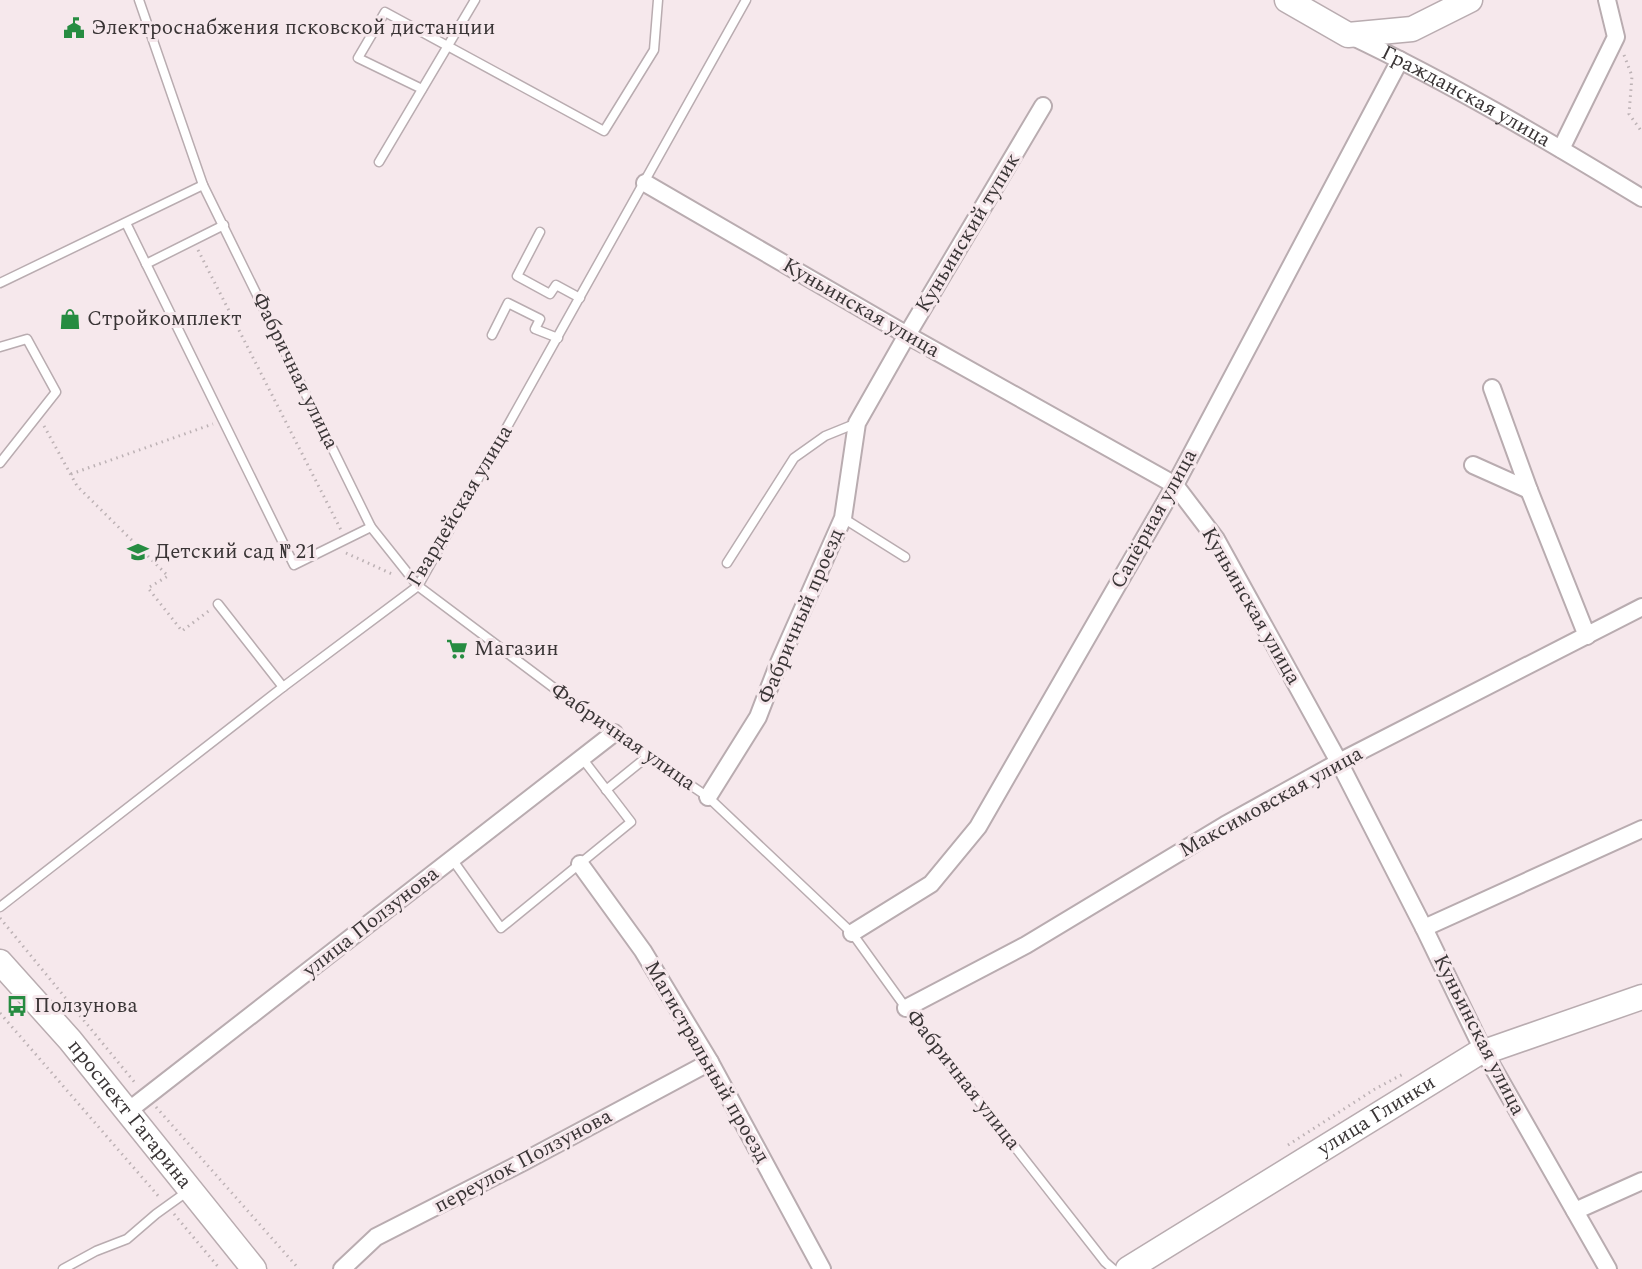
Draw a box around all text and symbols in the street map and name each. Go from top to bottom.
place label: Электроснабжения псковской дистанции [91,12,495,44]
public building icon: Электроснабжения псковской дистанции [62,16,86,40]
street label: Гражданская улица [1376,37,1557,156]
street label: Куньинский тупик [907,147,1029,319]
street label: Куньинская улица [776,250,946,367]
street label: Фабричная улица [243,287,347,456]
place label: Стройкомплект [87,303,242,335]
shop icon: Стройкомплект [58,307,82,331]
street label: Гвардейская улица [399,418,521,593]
street label: Сапёрная улица [1102,443,1206,595]
street label: Куньинская улица [1193,521,1310,691]
street label: Фабричный проезд [750,523,852,709]
place label: Детский сад № 21 [155,536,317,568]
school or university icon: Детский сад № 21 [126,540,150,564]
place label: Магазин [474,633,559,665]
supermarket icon: Магазин [445,637,469,661]
street label: Фабричная улица [544,675,703,800]
street label: Максимовская улица [1173,738,1369,866]
street label: улица Ползунова [295,858,447,986]
street label: Куньинская улица [1424,949,1534,1122]
street label: Магистральный проезд [636,955,778,1169]
place label: Ползунова [34,990,139,1022]
bus stop icon: Ползунова [5,994,29,1018]
street label: Фабричная улица [898,1003,1029,1158]
street label: проспект Гагарина [59,1032,200,1197]
street label: улица Глинки [1310,1067,1442,1165]
street label: переулок Ползунова [428,1100,619,1222]

